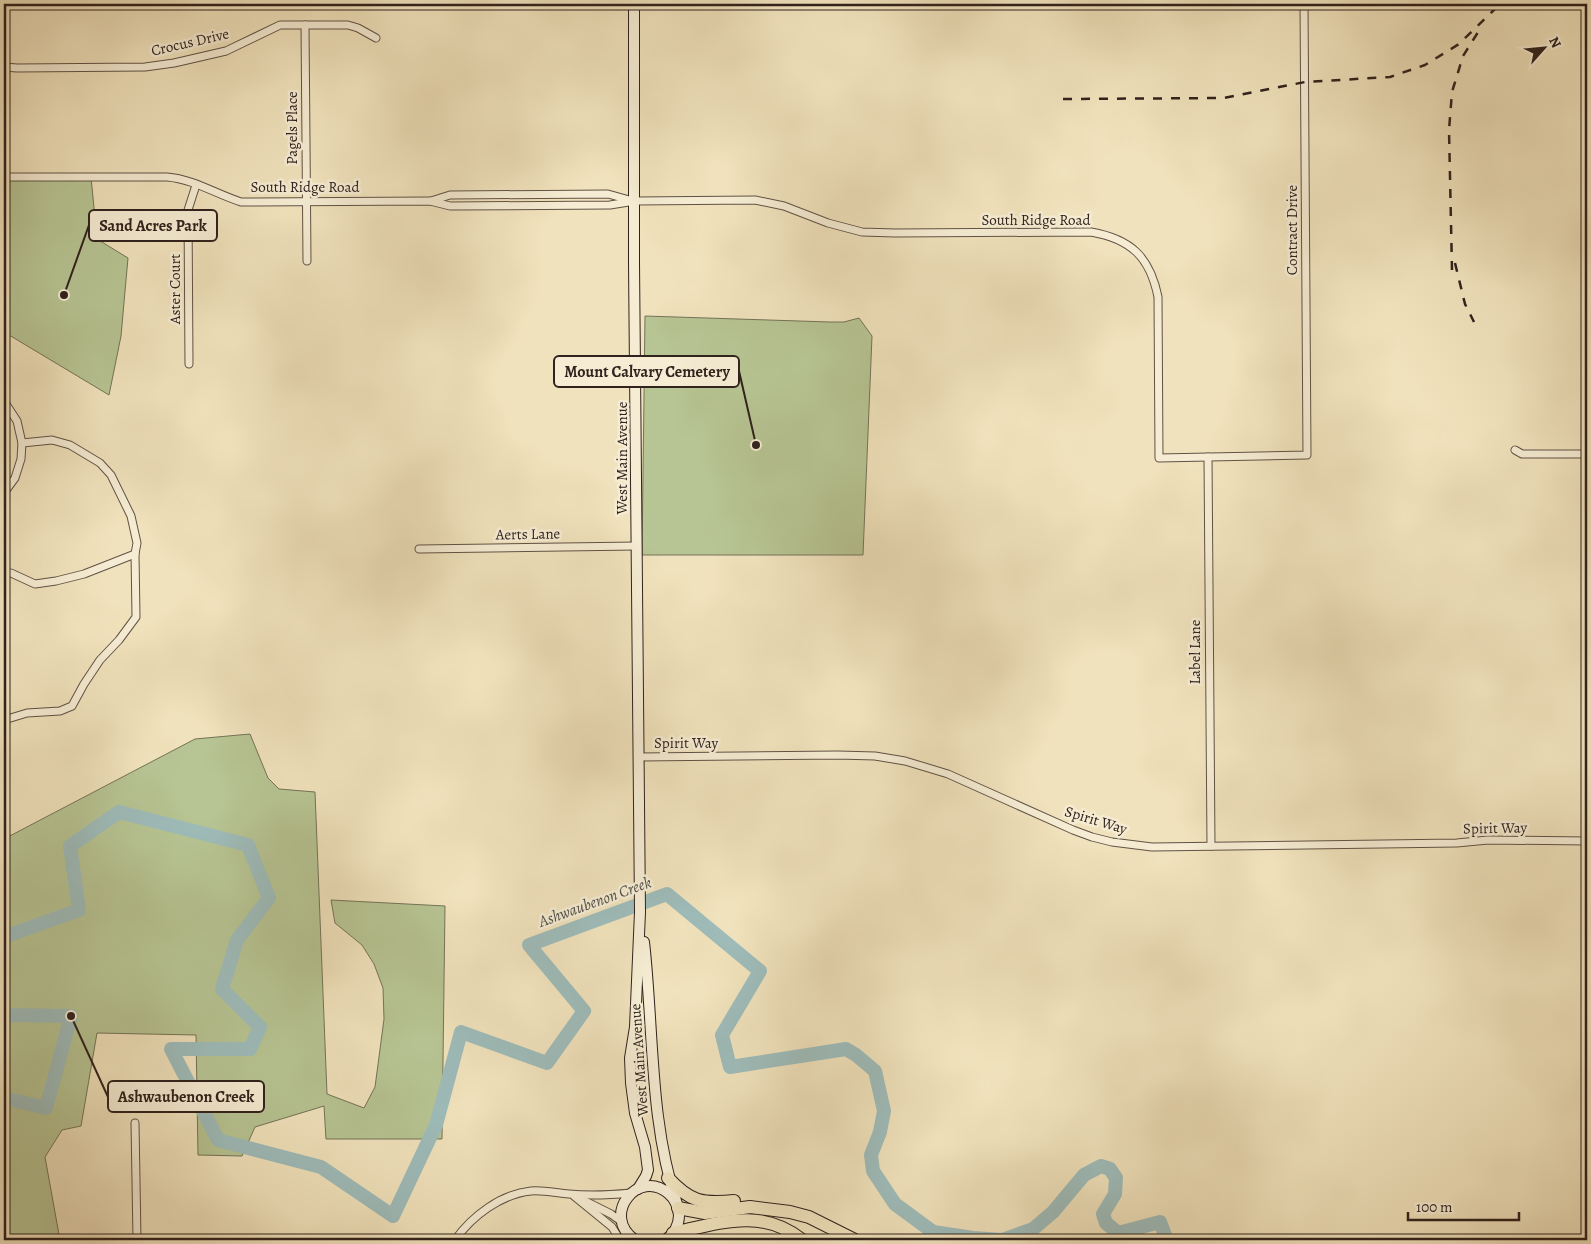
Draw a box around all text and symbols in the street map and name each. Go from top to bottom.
north arrow [1518,22,1568,72]
street label: Crocus Drive [149,23,231,61]
text: N [1544,33,1566,51]
street label: Pagels Place [282,91,302,165]
street label: South Ridge Road [251,177,360,197]
street label: Contract Drive [1282,185,1302,275]
callout: Sand Acres Park [89,210,217,241]
street label: South Ridge Road [982,210,1091,230]
text: Sand Acres Park [99,215,207,237]
street label: Aster Court [165,254,185,325]
callout: Mount Calvary Cemetery [554,356,739,387]
text: Mount Calvary Cemetery [564,361,730,383]
street label: West Main Avenue [612,401,632,516]
street label: Aerts Lane [495,523,561,545]
street label: Label Lane [1185,619,1205,685]
street label: Spirit Way [654,733,718,753]
street label: Spirit Way [1062,801,1130,839]
street label: Spirit Way [1463,817,1528,839]
water label: Ashwaubenon Creek [535,871,654,933]
street label: West Main Avenue [625,1003,653,1118]
callout: Ashwaubenon Creek [108,1081,264,1112]
text: Ashwaubenon Creek [117,1086,255,1108]
scale bar [1408,1189,1520,1221]
text: 100 m [1416,1197,1453,1217]

